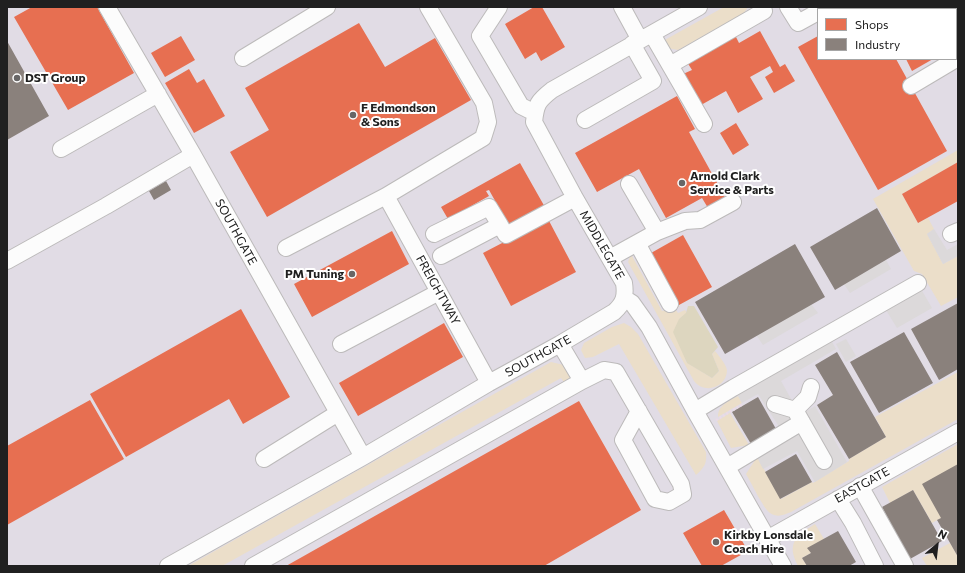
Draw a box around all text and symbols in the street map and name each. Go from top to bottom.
legend [817,8,957,60]
text: Shops [855,17,889,31]
text: Industry [855,37,900,51]
place label: DST Group [25,71,86,85]
marker: DST Group [12,73,22,83]
place label: F Edmondson & Sons [361,101,436,129]
marker: F Edmondson & Sons [348,110,358,120]
place label: Arnold Clark Service & Parts [690,169,774,197]
marker: Arnold Clark Service & Parts [677,178,687,188]
street label: SOUTHGATE [212,197,260,267]
street label: MIDDLEGATE [576,208,628,282]
street label: FREIGHTWAY [413,253,463,327]
place label: PM Tuning [285,267,344,281]
marker: PM Tuning [347,269,357,279]
street label: SOUTHGATE [503,332,573,380]
street label: EASTGATE [832,464,892,506]
north arrow [917,525,957,565]
text: N [936,526,950,542]
place label: Kirkby Lonsdale Coach Hire [724,528,813,556]
marker: Kirkby Lonsdale Coach Hire [711,537,721,547]

